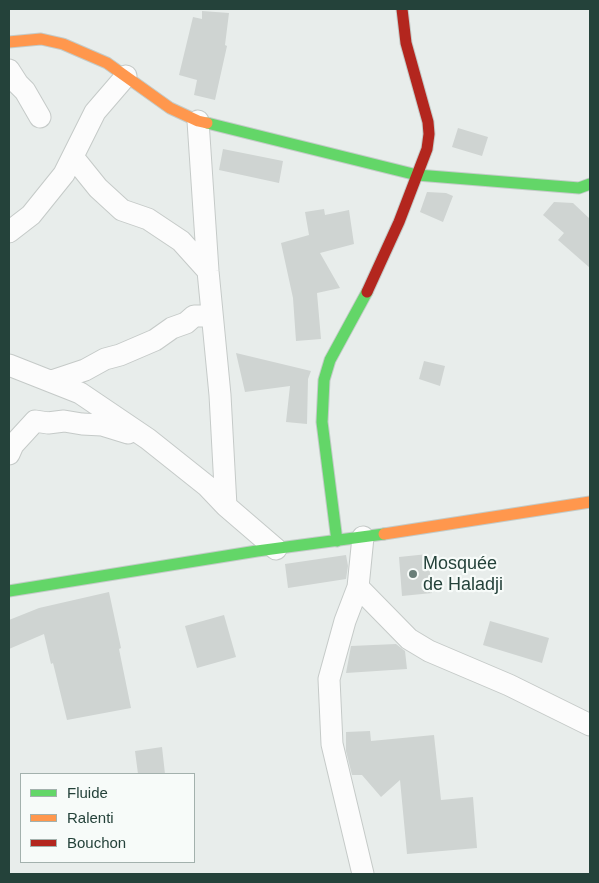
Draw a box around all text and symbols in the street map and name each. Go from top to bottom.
place label: Mosquée de Haladji [423,553,503,596]
marker: Mosquée de Haladji [407,568,419,580]
legend [20,773,195,863]
text: Fluide [67,784,108,801]
text: Ralenti [67,809,114,826]
text: Bouchon [67,834,126,851]

